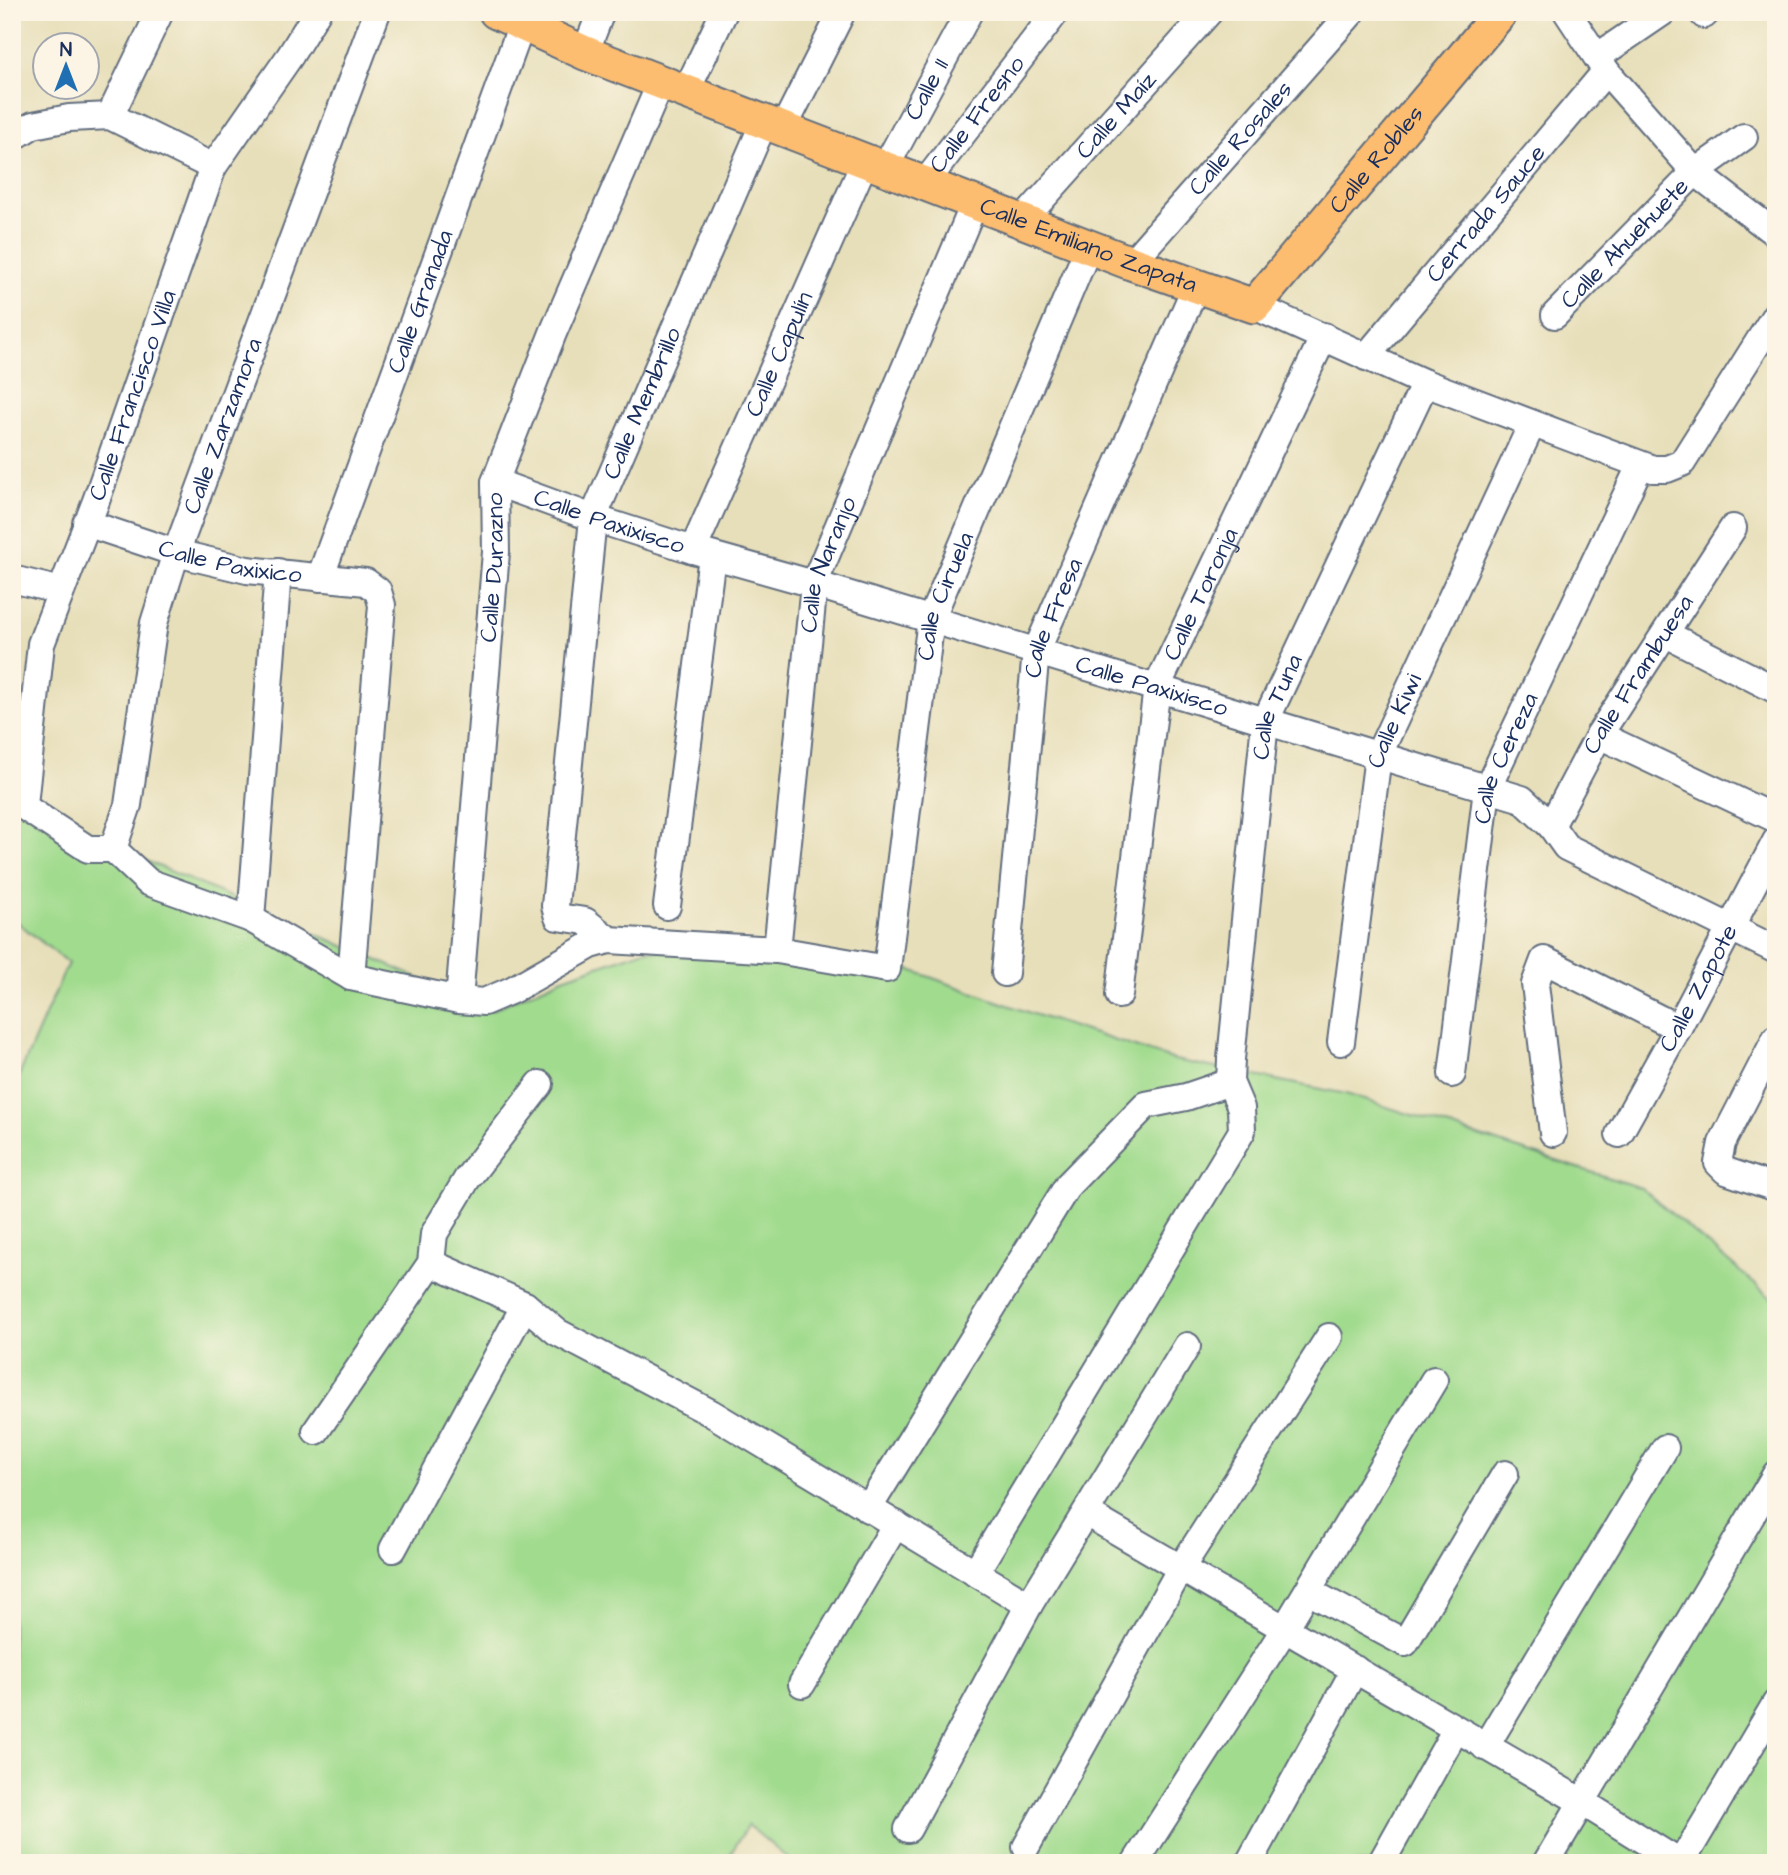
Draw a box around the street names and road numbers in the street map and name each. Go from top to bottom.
street label: Calle Fresno [921,49,1034,181]
street label: Calle 11 [897,53,958,127]
street label: Calle Maíz [1068,64,1165,167]
street label: Calle Rosales [1181,73,1301,203]
street label: Calle Robles [1321,98,1432,222]
street label: Cerrada Sauce [1418,137,1554,290]
street label: Calle Ahuehuete [1553,170,1697,317]
street label: Calle Emiliano Zapata [975,189,1201,302]
street label: Calle Granada [379,225,462,378]
street label: Calle Francisco Villa [80,285,186,505]
street label: Calle Capulín [737,286,822,422]
street label: Calle Membrillo [595,322,690,485]
street label: Calle Zarzamora [175,333,271,519]
street label: Calle Paxixisco [529,481,689,563]
street label: Calle Naranjo [792,491,866,634]
street label: Calle Durazno [472,492,513,644]
street label: Calle Toronja [1155,522,1247,666]
street label: Calle Ciruela [909,527,983,662]
street label: Calle Paxixico [154,531,304,592]
street label: Calle Fresa [1017,553,1092,679]
street label: Calle Frambuesa [1575,588,1702,760]
street label: Calle Paxixisco [1071,647,1232,726]
street label: Calle Tuna [1244,649,1312,761]
street label: Calle Kiwi [1360,668,1431,770]
street label: Calle Cereza [1466,687,1547,826]
street label: Calle Zapote [1651,919,1746,1058]

